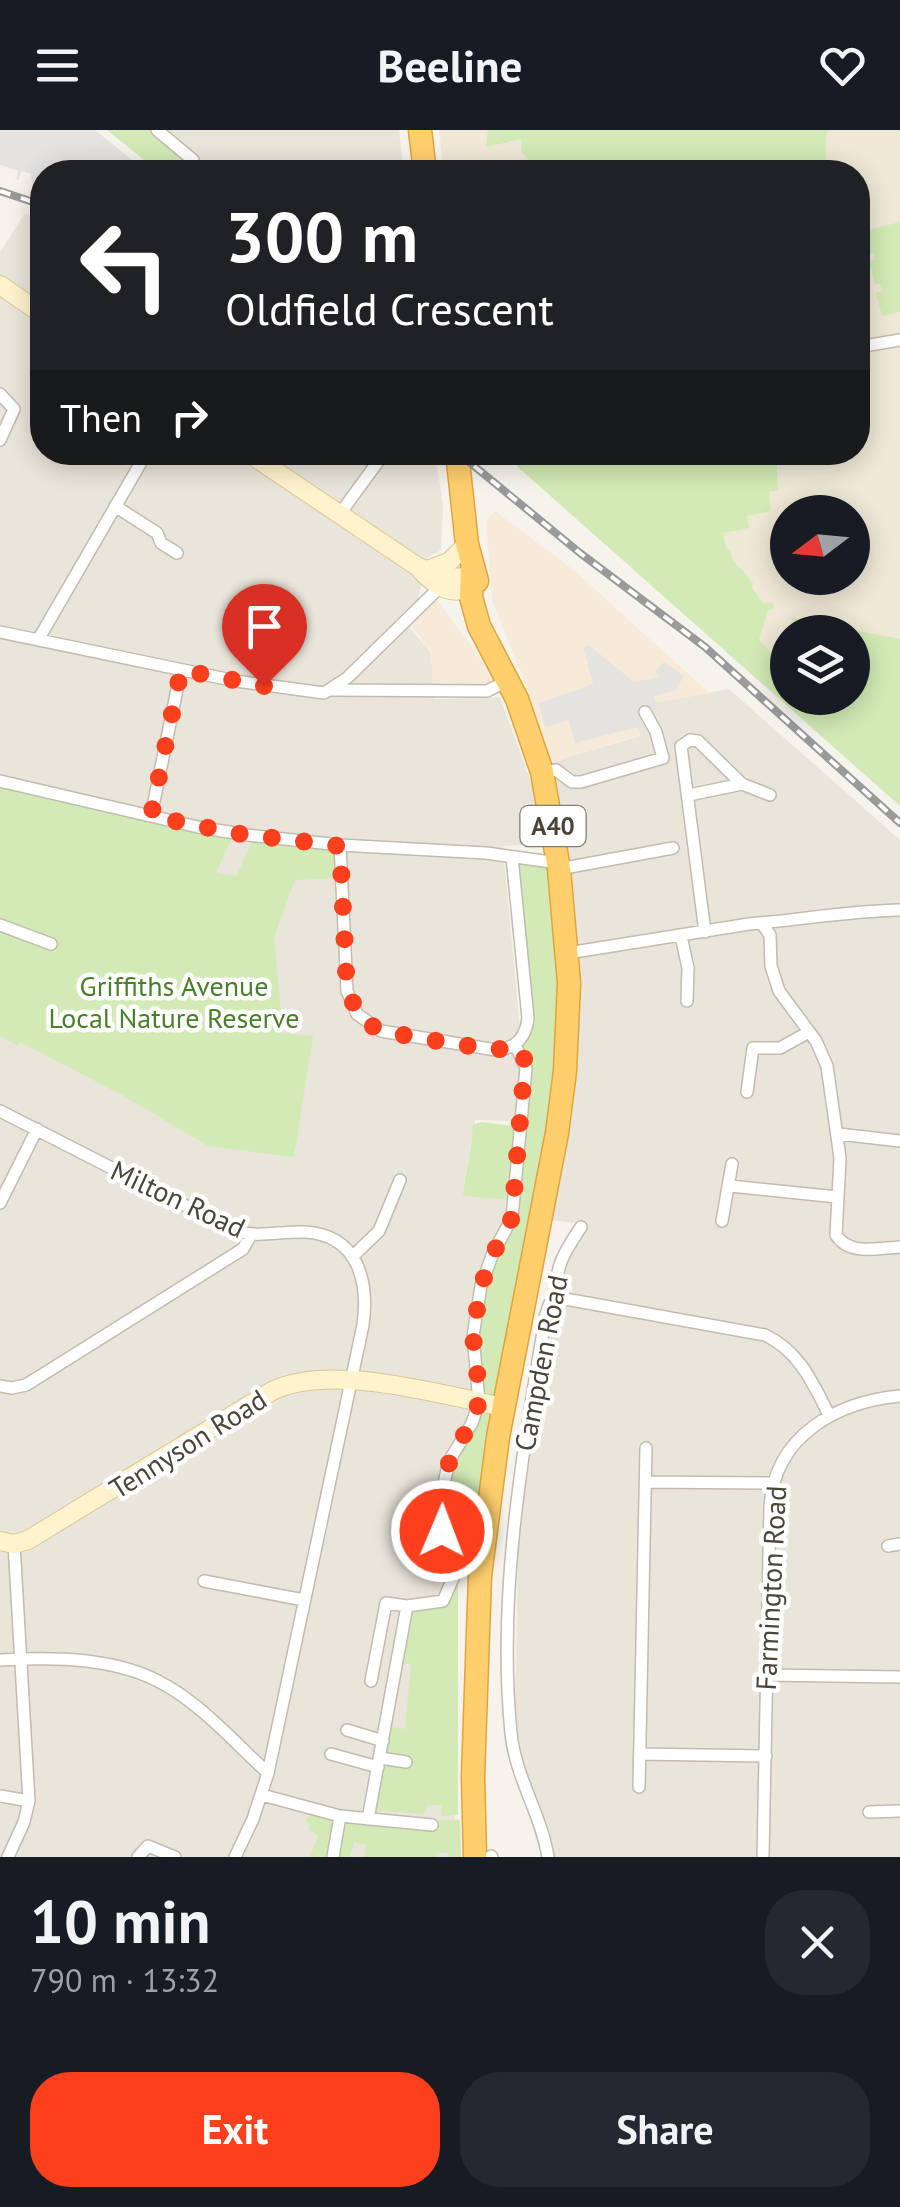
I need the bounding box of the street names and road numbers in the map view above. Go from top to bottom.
road number: A40 [520,806,586,846]
street label: Milton Road [105,1151,251,1246]
street label: Campden Road [505,1272,576,1454]
street label: Tennyson Road [102,1381,273,1507]
street label: Farmington Road [747,1485,794,1691]

